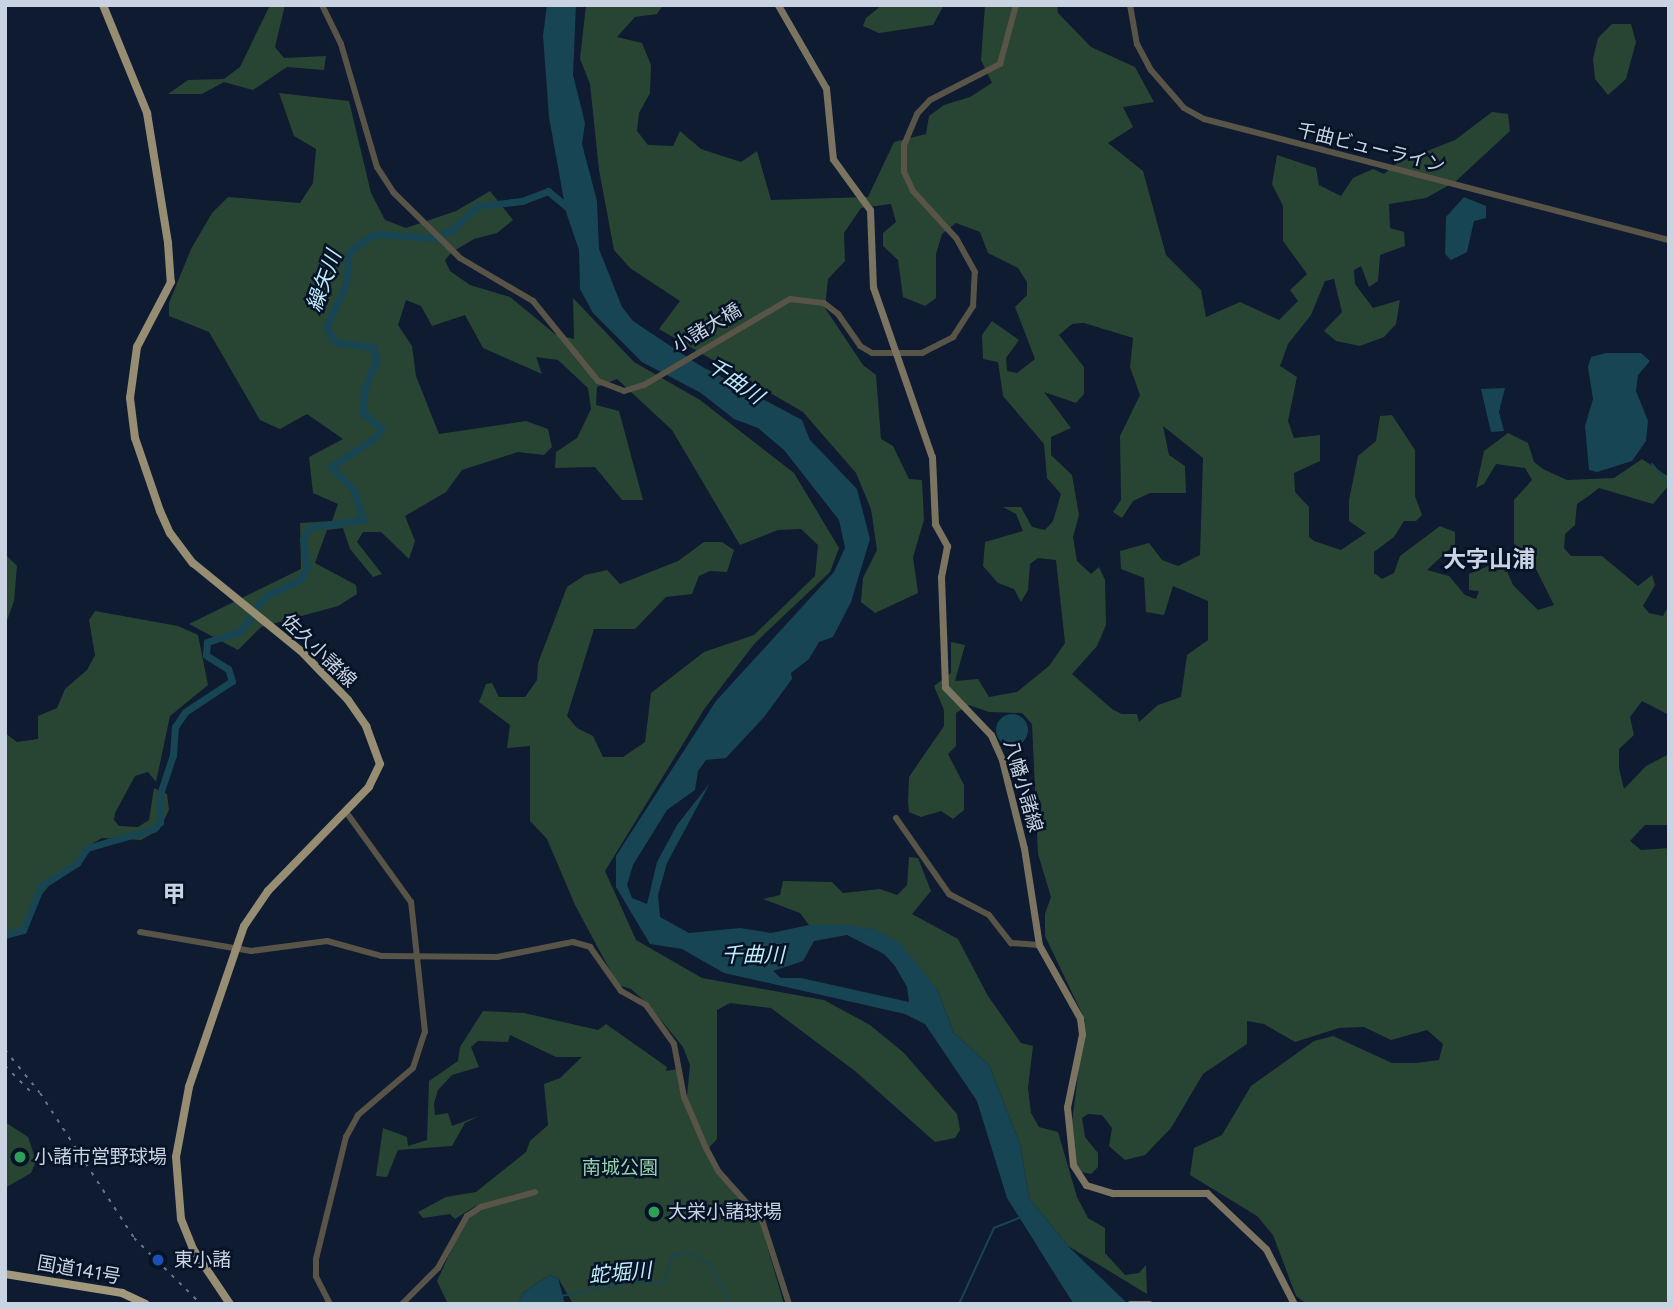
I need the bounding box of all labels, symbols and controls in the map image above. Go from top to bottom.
street label: 千曲ビューライン [1294,119,1448,177]
water label: 繰矢川 [301,247,347,315]
street label: 小諸大橋 [669,299,745,357]
water label: 千曲川 [702,353,768,409]
district label: 大字山浦 [1443,545,1535,573]
street label: 佐久小諸線 [277,610,361,692]
street label: 八幡小諸線 [999,737,1047,835]
district label: 甲 [163,880,185,908]
water label: 千曲川 [722,942,784,968]
place label: 小諸市営野球場 [34,1146,167,1168]
marker: 小諸市営野球場 [12,1149,28,1165]
park label: 南城公園 [582,1157,658,1179]
place label: 大栄小諸球場 [668,1201,782,1223]
marker: 大栄小諸球場 [646,1204,662,1220]
place label: 東小諸 [174,1249,231,1271]
marker: 東小諸 [148,1250,168,1270]
street label: 国道141号 [35,1251,123,1289]
water label: 蛇堀川 [588,1258,652,1288]

